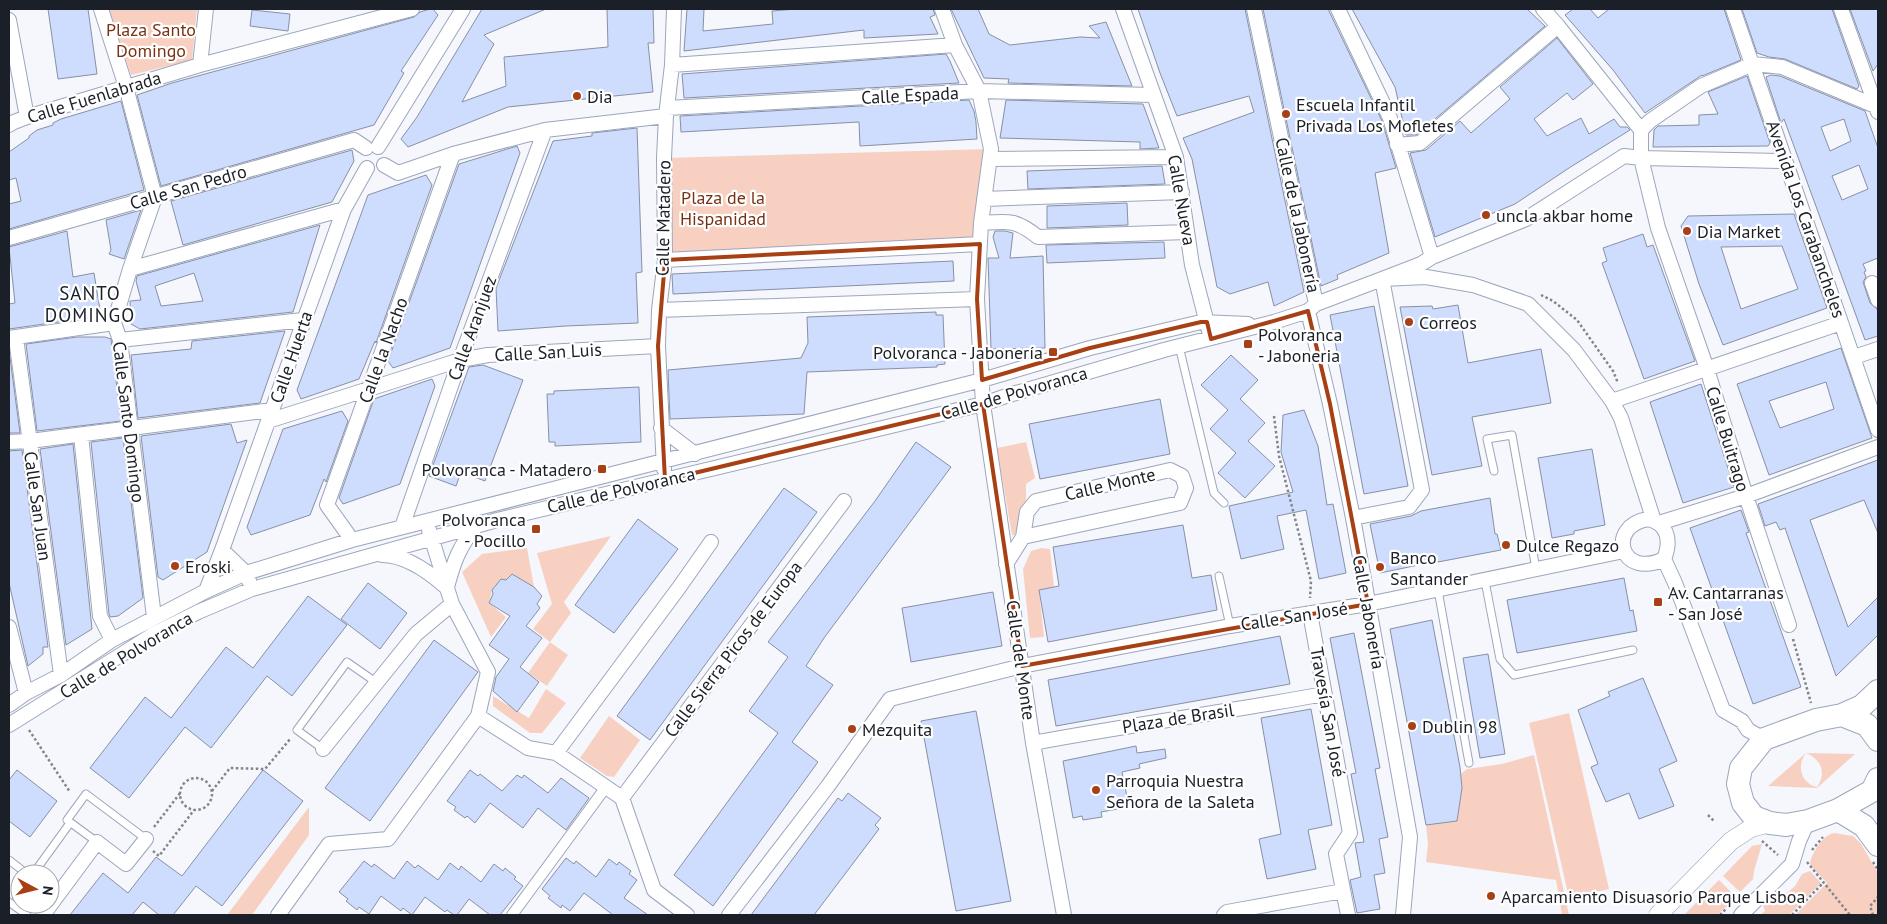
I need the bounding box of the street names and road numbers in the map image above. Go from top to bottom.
street label: Calle Fuenlabrada [24,66,164,128]
street label: Calle Espada [861,81,959,109]
street label: Avenida Los Carabancheles [1761,117,1851,321]
street label: Calle de la Jabonería [1270,135,1326,295]
street label: Calle Nueva [1163,153,1201,247]
street label: Calle San Pedro [127,159,249,215]
street label: Calle Matadero [650,160,676,276]
street label: Calle Aranjuez [442,273,502,383]
street label: Calle la Nacho [353,294,413,406]
street label: Calle Huerta [264,308,318,406]
street label: Calle San Luis [494,338,602,366]
street label: Calle Santo Domingo [108,340,150,504]
street label: Calle de Polvoranca [938,361,1090,425]
street label: Calle Buitrago [1701,384,1755,494]
street label: Calle San Juan [19,450,57,562]
street label: Calle de Polvoranca [545,462,697,518]
street label: Calle Monte [1063,462,1157,506]
street label: Calle Jabonería [1348,553,1390,671]
street label: Calle Sierra Picos de Europa [659,556,807,742]
street label: Calle San José [1239,596,1349,636]
street label: Calle del Monte [1001,598,1041,722]
street label: Calle de Polvoranca [55,606,197,704]
street label: Travesía San José [1305,645,1351,779]
street label: Plaza de Brasil [1120,698,1236,738]

